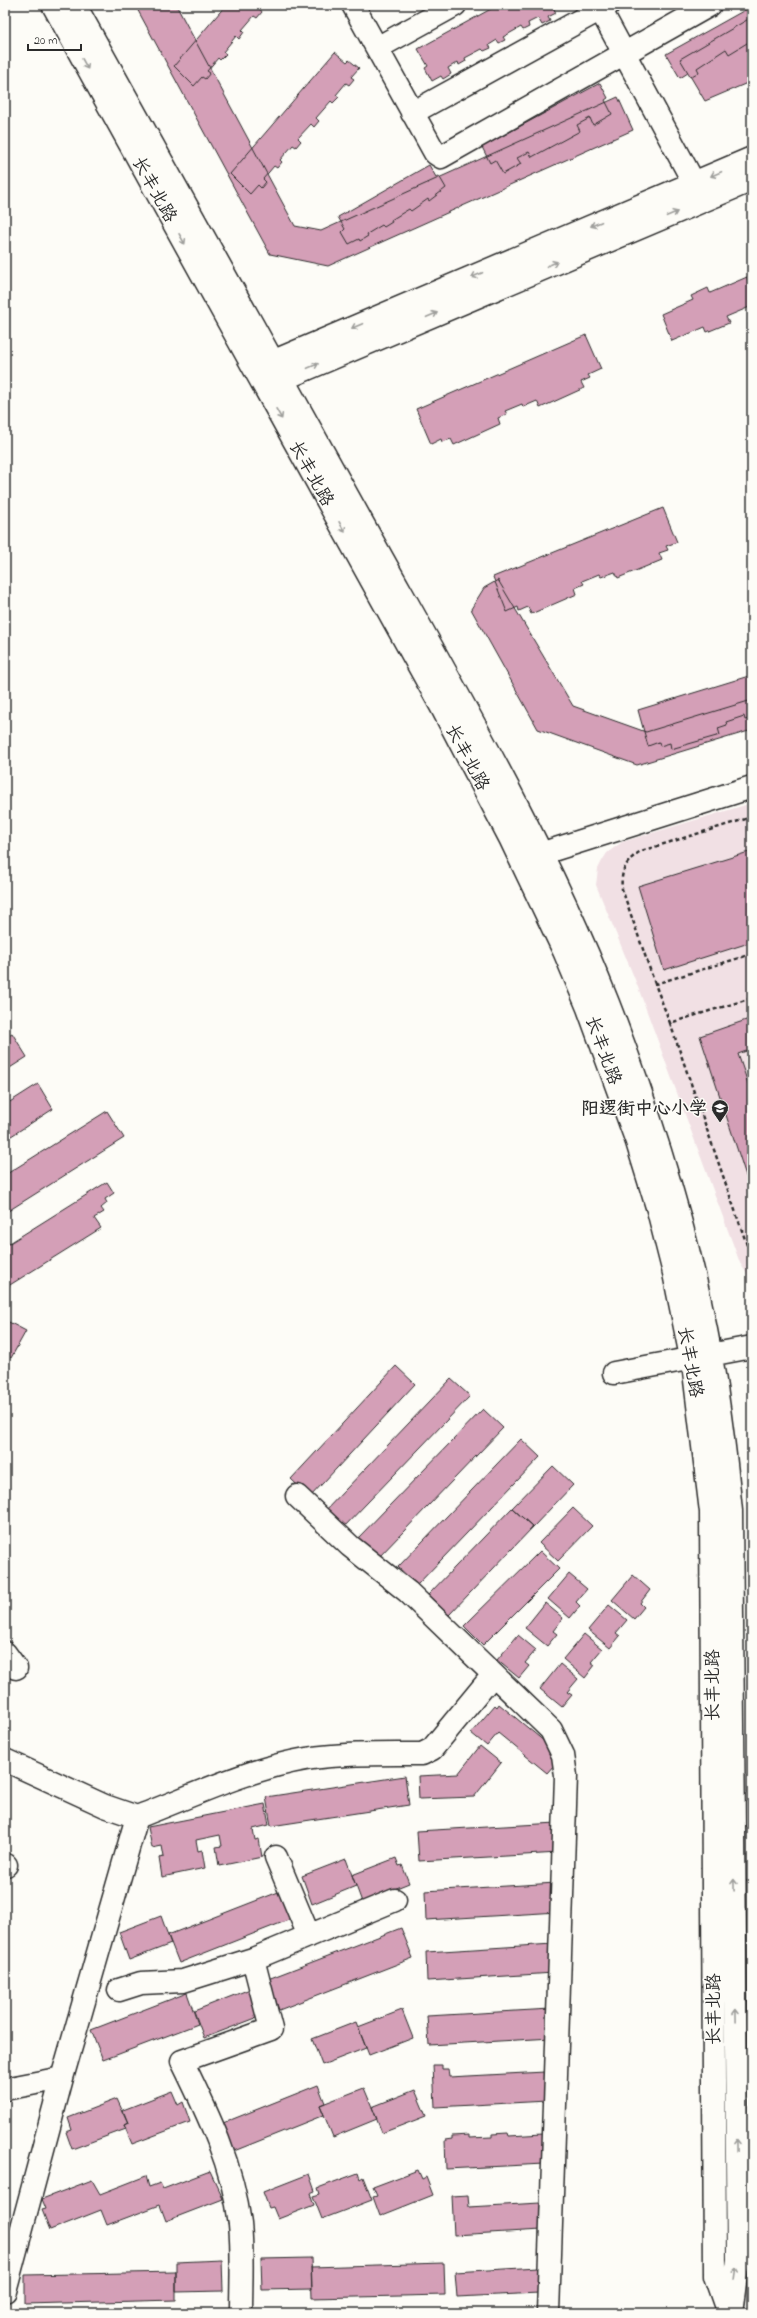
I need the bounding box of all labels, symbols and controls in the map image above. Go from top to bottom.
scale bar [28,26,81,52]
text: 20 m [34,32,57,50]
one-way arrow [82,57,89,69]
street label: 长丰北路 [124,152,182,228]
one-way arrow [711,170,723,178]
one-way arrow [665,209,677,217]
one-way arrow [591,221,603,229]
one-way arrow [179,232,186,244]
one-way arrow [546,260,558,268]
one-way arrow [471,272,483,279]
one-way arrow [426,311,438,319]
one-way arrow [352,323,364,330]
one-way arrow [306,362,318,369]
one-way arrow [275,407,283,419]
street label: 长丰北路 [281,436,339,512]
one-way arrow [338,521,346,533]
street label: 长丰北路 [438,720,495,796]
street label: 长丰北路 [578,1012,627,1089]
place label: 阳逻街中心小学 [581,1097,707,1123]
school or university icon: 阳逻街中心小学 [710,1098,730,1123]
street label: 长丰北路 [670,1325,708,1400]
street label: 长丰北路 [701,1649,727,1721]
one-way arrow [730,1879,738,1892]
street label: 长丰北路 [702,1973,728,2045]
one-way arrow [732,2009,740,2022]
one-way arrow [733,2139,741,2152]
one-way arrow [732,2268,740,2281]

